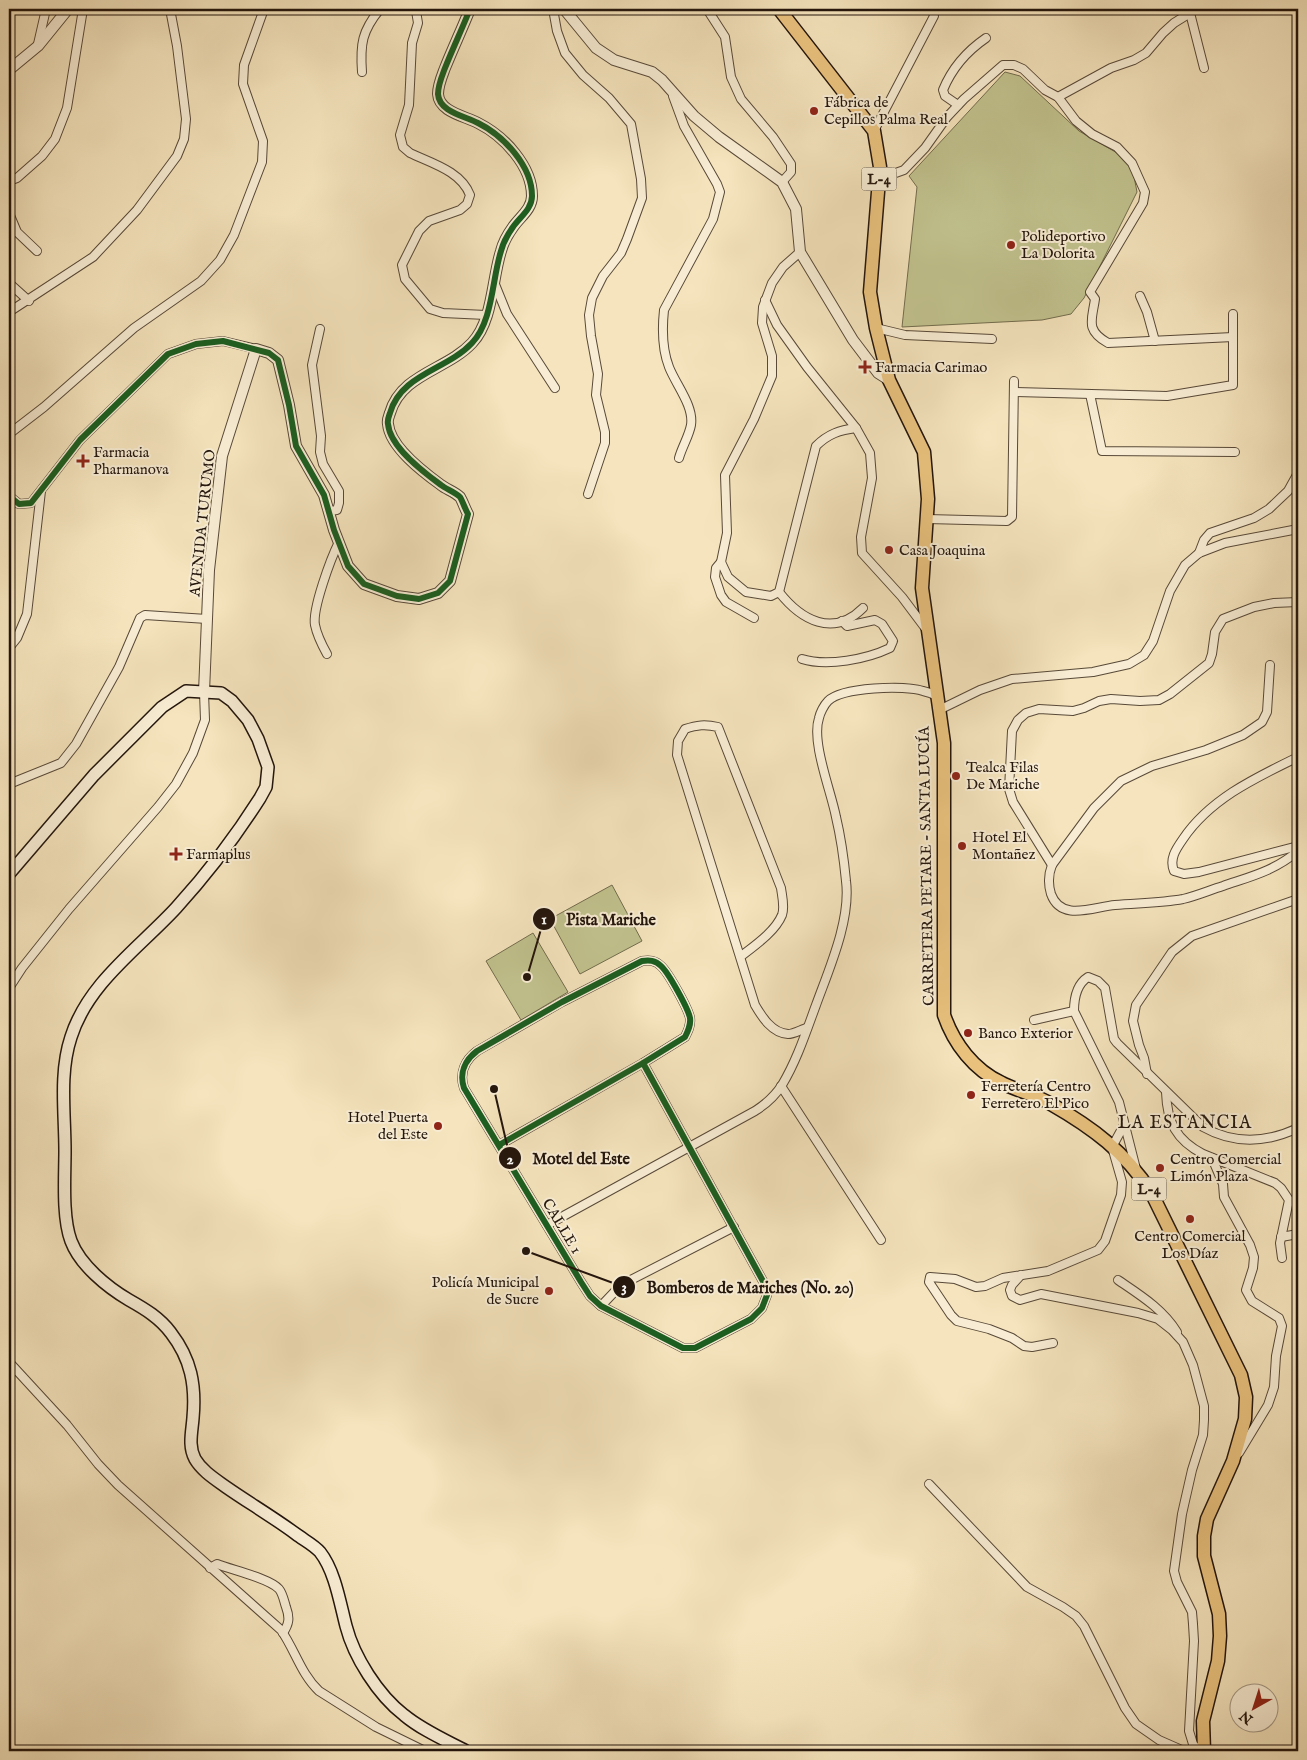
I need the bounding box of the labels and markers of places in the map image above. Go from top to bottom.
place label: Fábrica de Cepillos Palma Real [824,93,949,129]
marker: Fábrica de Cepillos Palma Real [808,105,820,117]
place label: Polideportivo La Dolorita [1021,227,1106,263]
marker: Polideportivo La Dolorita [1005,239,1017,251]
place label: Farmacia Carimao [875,358,987,377]
marker: Farmacia Carimao [859,361,871,373]
place label: Farmacia Pharmanova [93,443,169,479]
marker: Farmacia Pharmanova [77,455,89,467]
place label: Casa Joaquina [899,541,986,560]
marker: Casa Joaquina [883,544,895,556]
place label: Tealca Filas De Mariche [966,758,1040,794]
marker: Tealca Filas De Mariche [950,770,962,782]
place label: Hotel El Montañez [972,828,1035,864]
marker: Hotel El Montañez [956,840,968,852]
place label: Farmaplus [186,845,251,864]
marker: Farmaplus [170,848,182,860]
callout: Pista Mariche [531,904,666,935]
place label: Banco Exterior [978,1024,1073,1043]
marker: Banco Exterior [962,1027,974,1039]
place label: Ferretería Centro Ferretero El Pico [981,1077,1091,1113]
marker: Ferretería Centro Ferretero El Pico [965,1089,977,1101]
place label: Hotel Puerta del Este [347,1108,429,1144]
marker: Hotel Puerta del Este [432,1120,444,1132]
callout: Motel del Este [497,1143,640,1174]
place label: Centro Comercial Limón Plaza [1170,1150,1282,1186]
marker: Centro Comercial Limón Plaza [1154,1162,1166,1174]
marker: Centro Comercial Los Díaz [1184,1213,1196,1225]
place label: Centro Comercial Los Díaz [1134,1227,1247,1263]
callout: Bomberos de Mariches (No. 20) [611,1272,864,1303]
place label: Policía Municipal de Sucre [432,1273,540,1309]
marker: Policía Municipal de Sucre [543,1285,555,1297]

